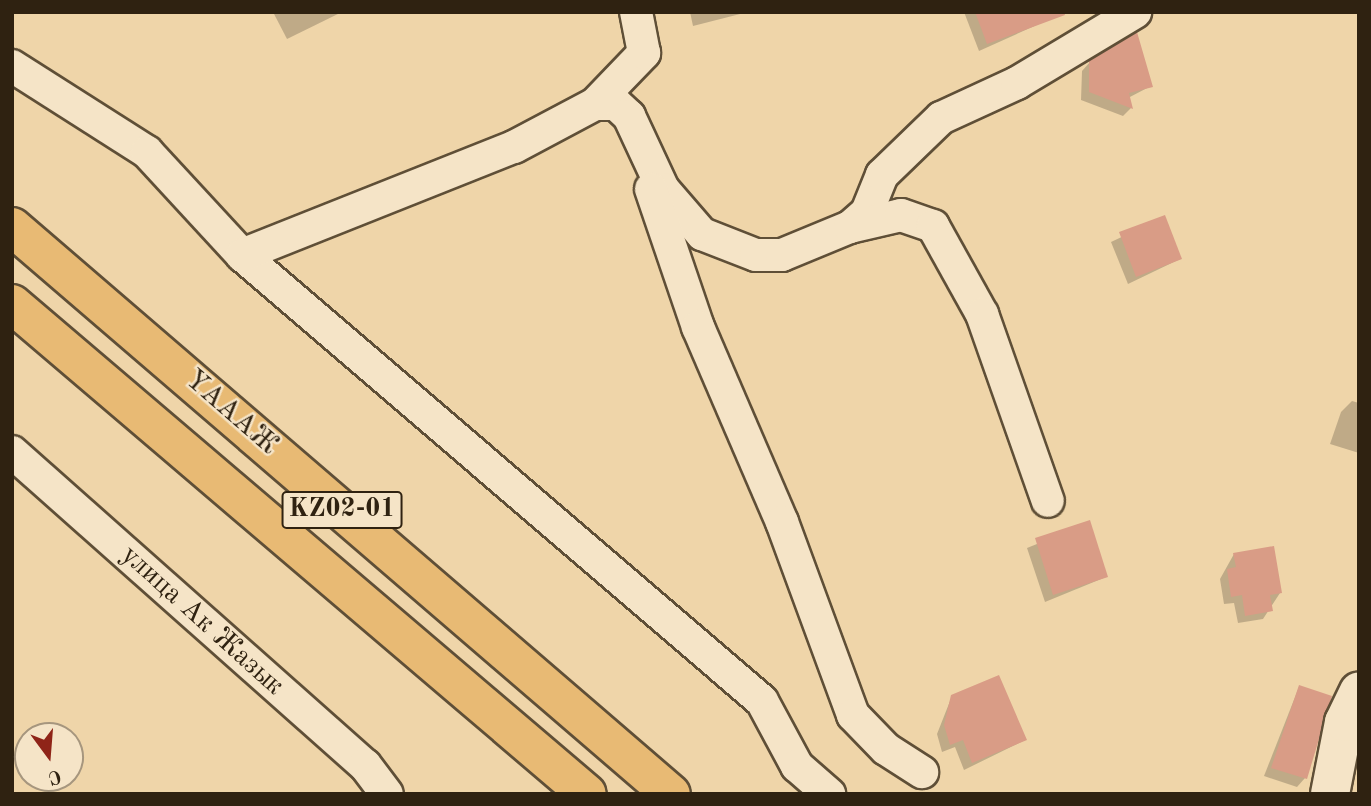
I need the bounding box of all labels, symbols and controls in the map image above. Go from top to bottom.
street label: ҮАААЖ [177,363,285,463]
road number: KZ02-01 [281,488,403,532]
street label: улица Ак Жазык [113,539,291,703]
north arrow [14,722,84,792]
text: С [46,765,63,787]

